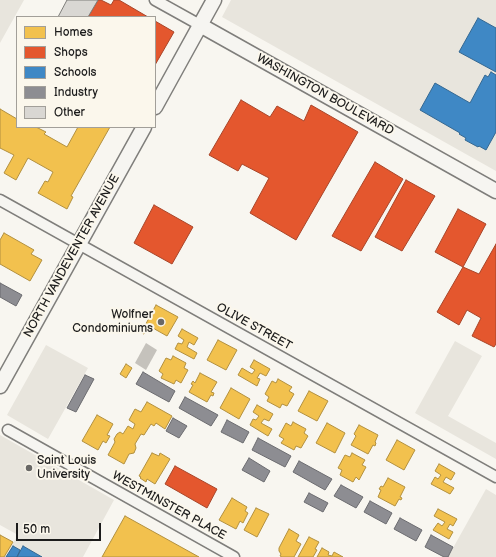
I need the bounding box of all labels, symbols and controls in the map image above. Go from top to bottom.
legend [16,16,156,128]
text: Homes [54,25,93,40]
text: Shops [54,45,88,60]
street label: WASHINGTON BOULEVARD [254,51,396,139]
text: Schools [54,65,97,80]
text: Industry [54,85,98,100]
text: Other [54,105,85,120]
street label: NORTH VANDEVENTER AVENUE [21,172,123,340]
street label: OLIVE STREET [214,300,294,354]
place label: Wolfner Condominiums [72,308,153,336]
marker: Wolfner Condominiums [156,317,166,327]
place label: Saint Louis University [37,454,96,482]
marker: Saint Louis University [24,463,34,473]
street label: WESTMINSTER PLACE [110,469,228,543]
scale bar [18,515,103,541]
text: 50 m [23,522,50,537]

